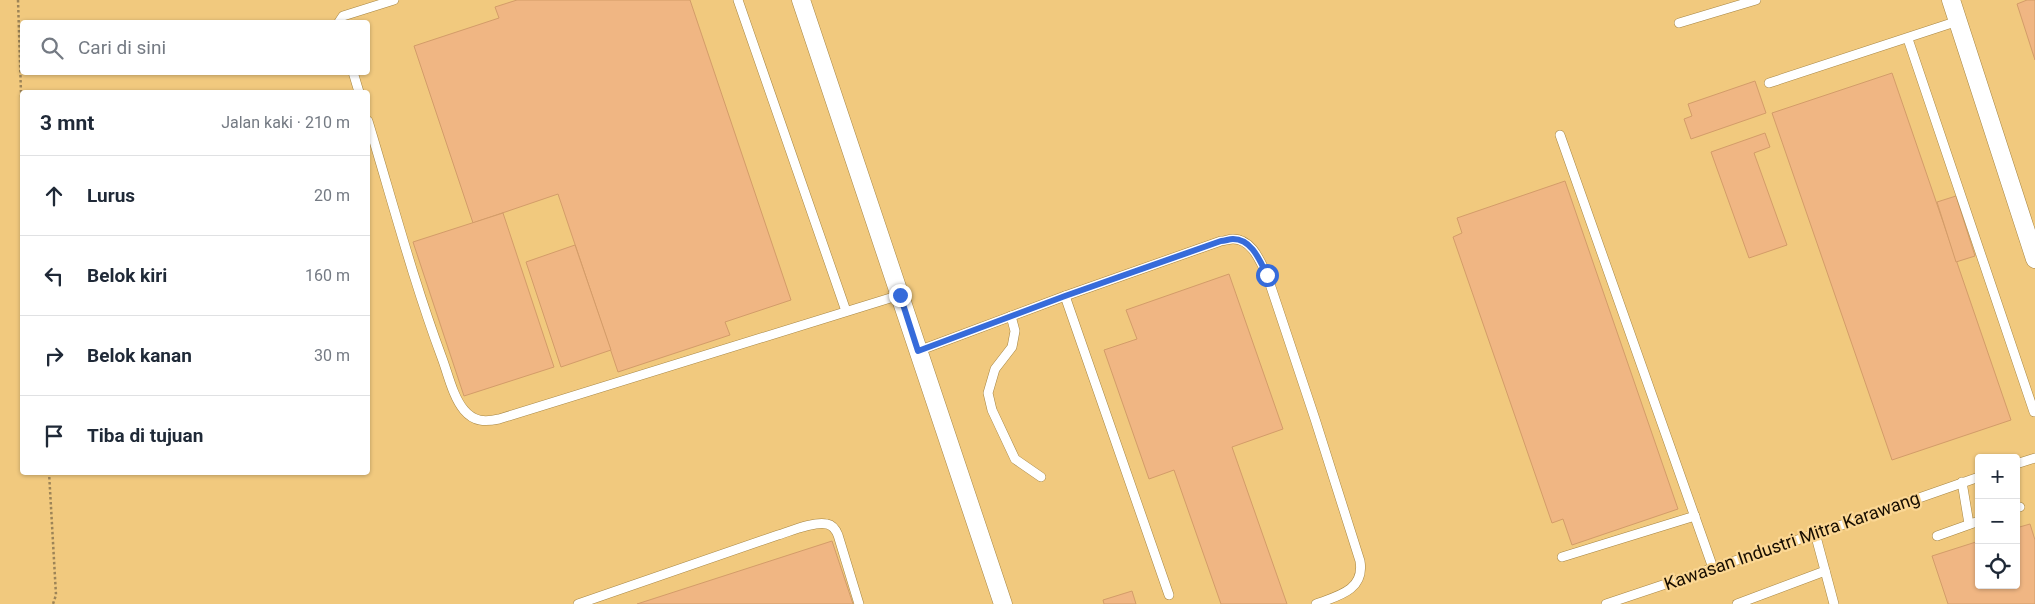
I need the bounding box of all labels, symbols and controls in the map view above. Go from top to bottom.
search box [20,20,370,75]
icon: search [38,34,66,62]
text: Cari di sini [78,36,166,59]
text: 3 mnt [40,111,94,135]
text: Jalan kaki · 210 m [221,113,350,132]
icon: ahead [40,182,68,210]
text: Lurus [87,184,135,207]
text: 20 m [314,186,350,205]
icon: left [40,262,68,290]
text: Belok kiri [87,264,167,287]
route start [1256,264,1279,287]
text: 160 m [305,266,350,285]
route end [889,284,912,307]
icon: right [40,342,68,370]
text: Belok kanan [87,344,192,367]
text: 30 m [314,346,350,365]
icon: arrive [40,422,68,450]
text: Tiba di tujuan [87,424,203,447]
map controls [1975,454,2020,589]
button: + [1975,454,2020,499]
street label: Kawasan Industri Mitra Karawang [1661,487,1922,594]
button: − [1975,499,2020,544]
button: locate [1975,544,2020,589]

